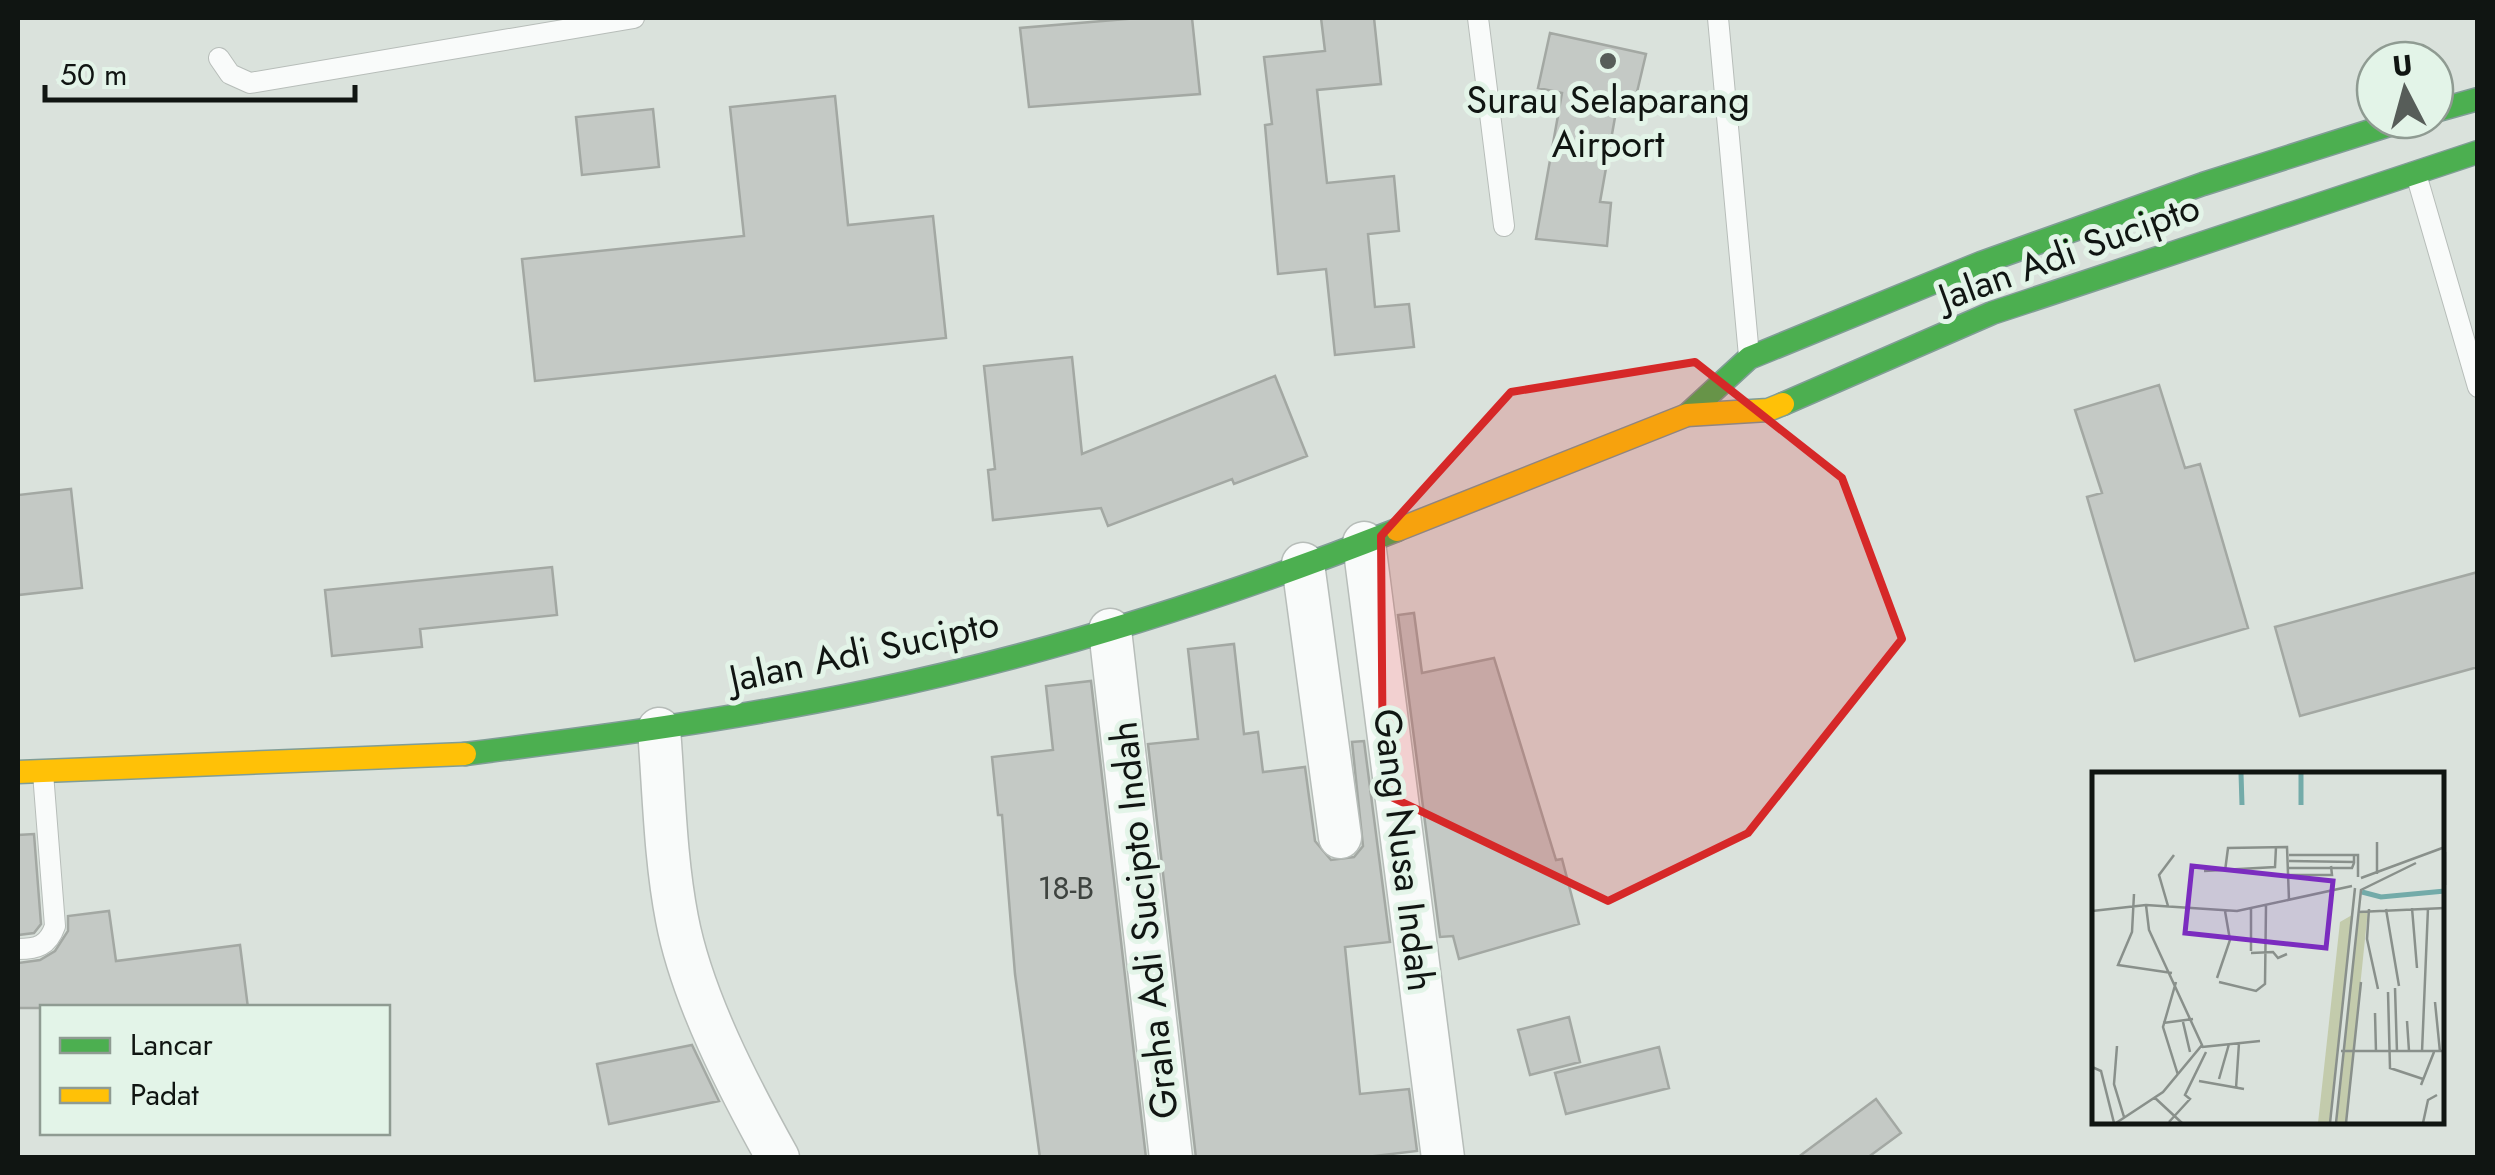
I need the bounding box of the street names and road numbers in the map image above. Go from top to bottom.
street label: Jalan Adi Sucipto [1926,179,2207,326]
street label: Jalan Adi Sucipto [719,595,1004,707]
street label: Gang Nusa Indah [1360,706,1449,994]
street label: Graha Adi Sucipto Indah [1095,719,1192,1121]

